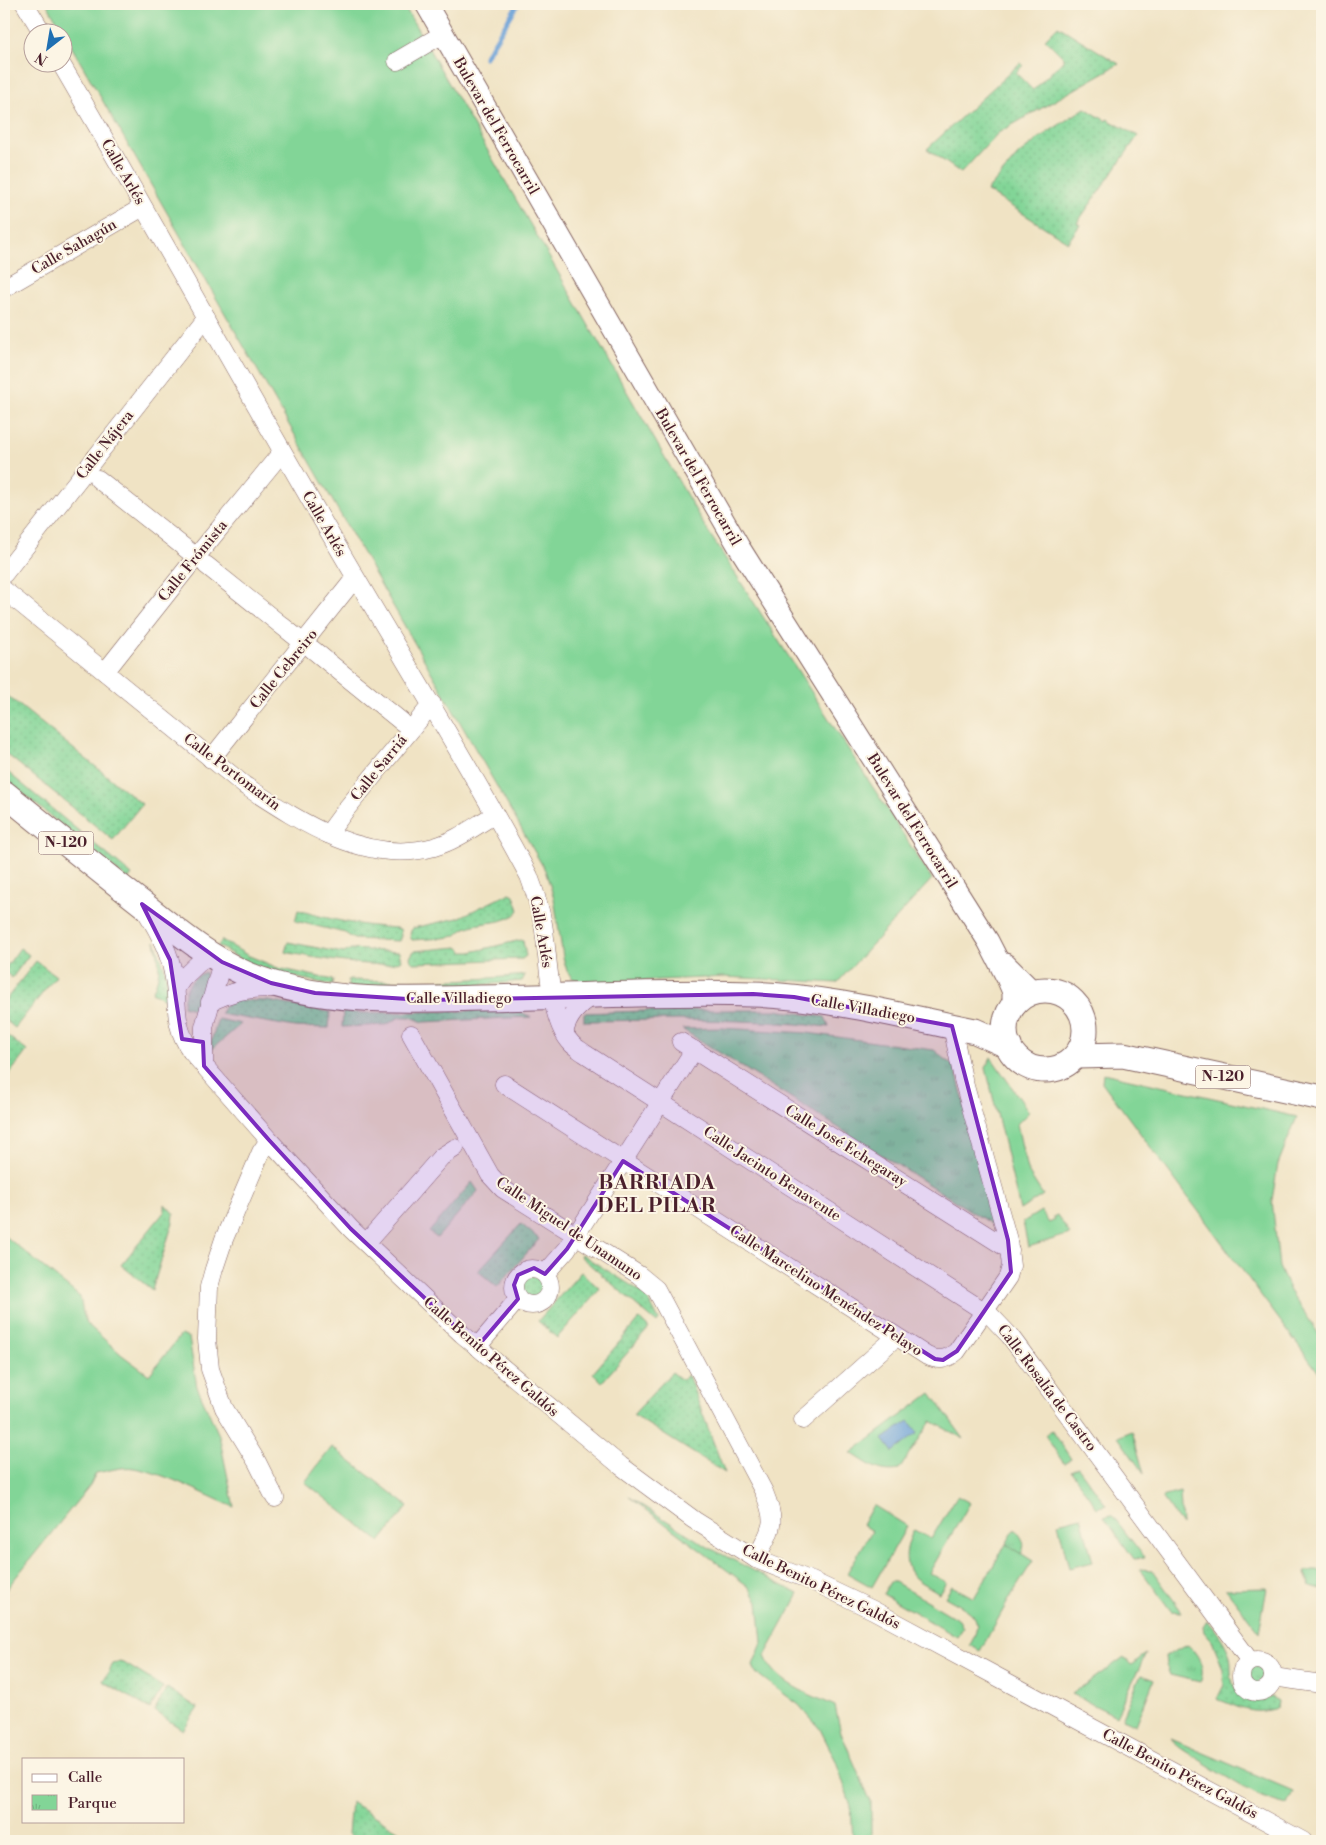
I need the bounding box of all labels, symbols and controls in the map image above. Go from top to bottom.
north arrow [22,22,72,72]
text: N [32,48,51,69]
street label: Bulevar del Ferrocarril [448,53,543,198]
street label: Calle Arlés [97,136,149,208]
street label: Calle Sahagún [28,215,120,279]
street label: Bulevar del Ferrocarril [650,404,745,549]
street label: Calle Nájera [72,406,138,483]
street label: Calle Arlés [298,488,350,560]
street label: Calle Frómista [154,516,232,606]
street label: Calle Cebreiro [246,625,322,713]
street label: Calle Portomarín [180,729,284,815]
street label: Calle Sarriá [347,731,412,805]
street label: Bulevar del Ferrocarril [862,749,962,892]
road number: N-120 [38,831,94,854]
street label: Calle Arlés [525,895,557,969]
street label: Calle Villadiego [406,989,512,1008]
street label: Calle Villadiego [809,990,917,1028]
road number: N-120 [1196,1066,1250,1088]
street label: Calle José Echegaray [781,1101,911,1192]
street label: Calle Jacinto Benavente [700,1122,844,1226]
district label: BARRIADA DEL PILAR [597,1171,717,1219]
street label: Calle Miguel de Unamuno [492,1173,646,1285]
street label: Calle Marcelino Menéndez Pelayo [726,1221,926,1361]
street label: Calle Benito Pérez Galdós [419,1293,563,1421]
street label: Calle Rosalía de Castro [993,1321,1101,1455]
street label: Calle Benito Pérez Galdós [739,1540,903,1634]
street label: Calle Benito Pérez Galdós [1099,1725,1261,1823]
legend [22,1758,185,1822]
text: Calle [68,1768,102,1787]
text: Parque [68,1794,117,1813]

